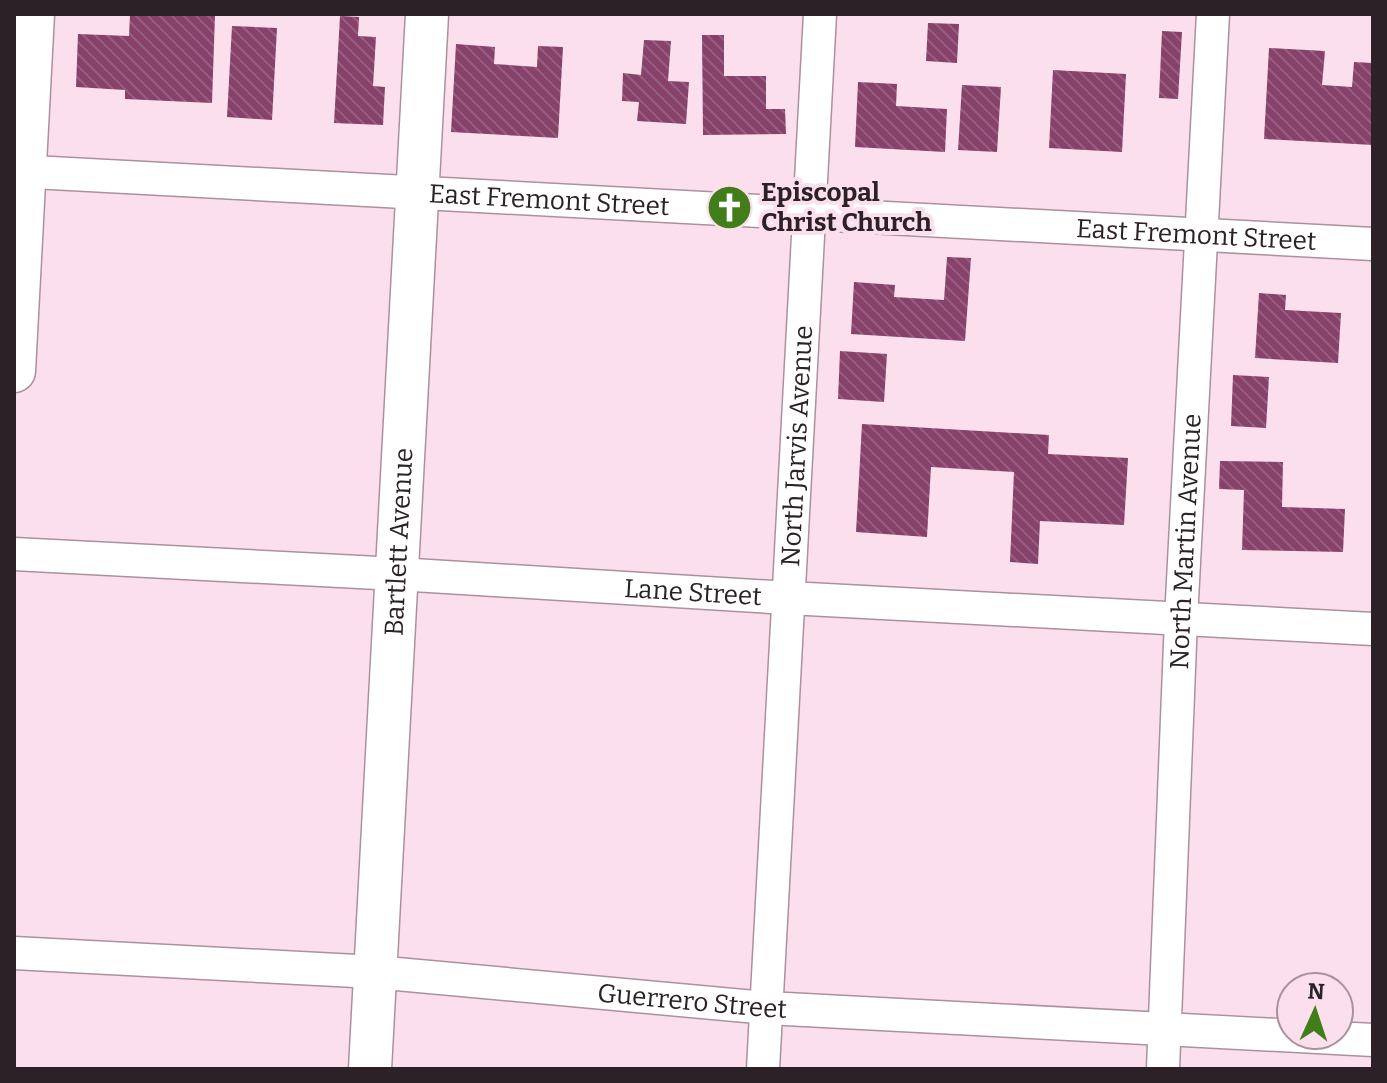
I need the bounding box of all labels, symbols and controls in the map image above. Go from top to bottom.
place label: Episcopal Christ Church [761,177,932,238]
street label: East Fremont Street [428,178,671,222]
church icon: Episcopal Christ Church [706,183,754,231]
street label: East Fremont Street [1075,213,1318,256]
street label: North Jarvis Avenue [775,324,819,567]
street label: North Martin Avenue [1164,413,1207,670]
street label: Bartlett Avenue [378,447,419,637]
street label: Lane Street [623,572,763,612]
north arrow [1275,971,1355,1051]
street label: Guerrero Street [596,977,788,1025]
text: N [1307,978,1325,1005]

